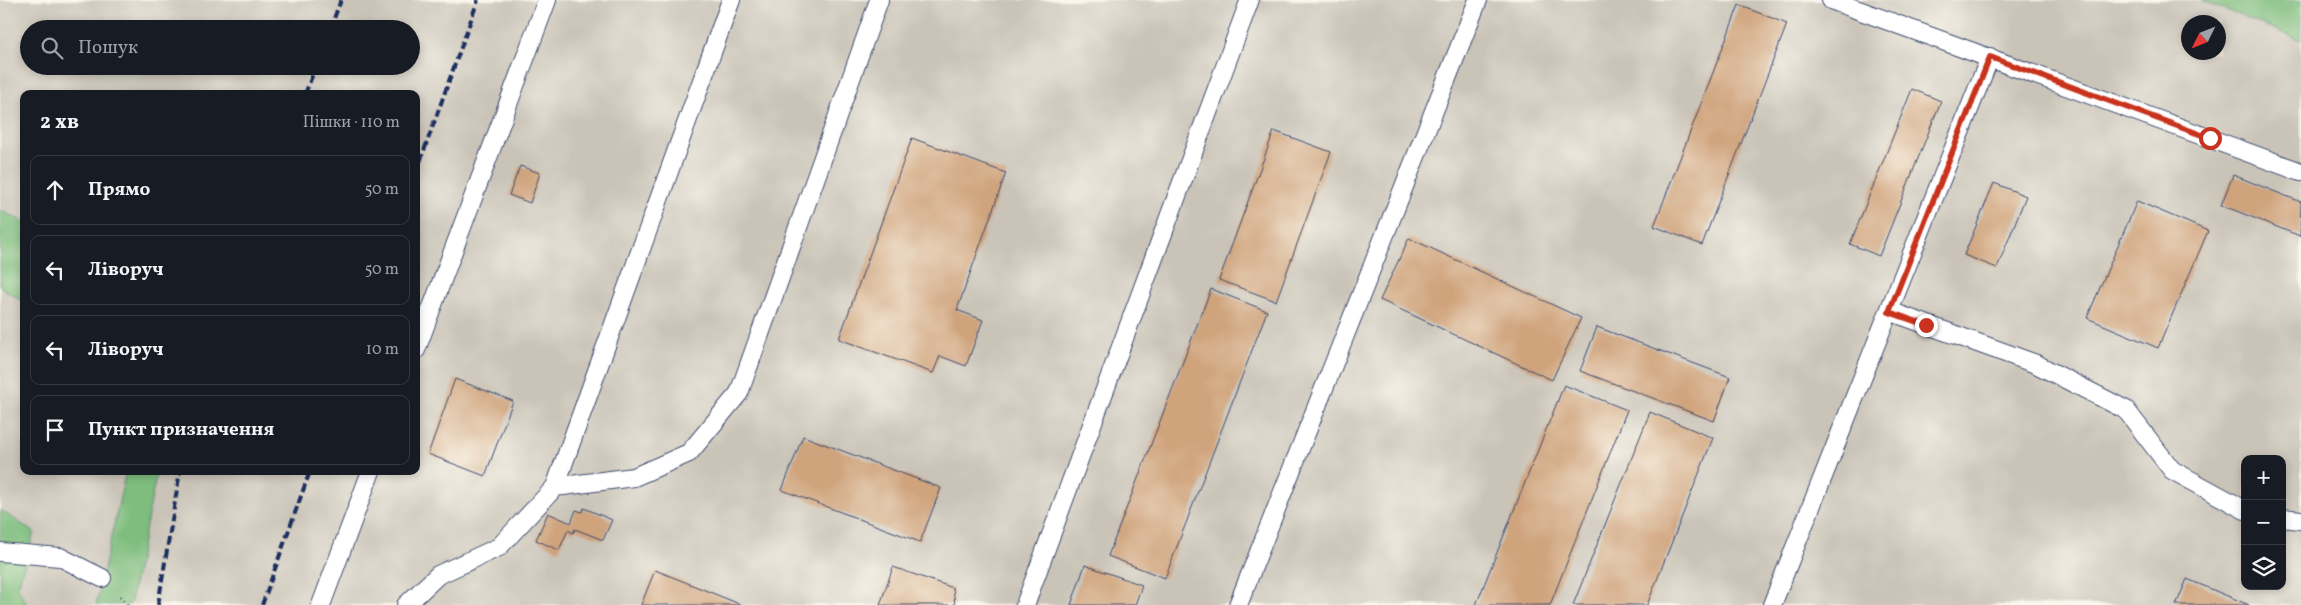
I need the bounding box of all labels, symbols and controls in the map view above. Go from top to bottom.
north arrow [2181,15,2226,60]
search box [20,20,420,75]
icon: search [38,34,66,62]
text: Пошук [78,35,138,61]
text: 2 хв [40,108,79,137]
text: Пішки · 110 m [303,112,400,134]
route start [2199,127,2222,150]
icon: ahead [41,176,69,204]
text: Прямо [88,177,150,203]
text: 50 m [365,179,399,201]
icon: left [41,256,69,284]
text: Ліворуч [88,257,163,283]
text: 50 m [365,259,399,281]
route end [1915,314,1938,337]
icon: left [41,336,69,364]
text: Ліворуч [88,337,163,363]
text: 10 m [366,339,399,361]
icon: arrive [41,416,69,444]
text: Пункт призначення [88,417,274,443]
map controls [2241,455,2286,590]
button: + [2241,455,2286,500]
button: − [2241,500,2286,545]
button: layers [2241,545,2286,590]

